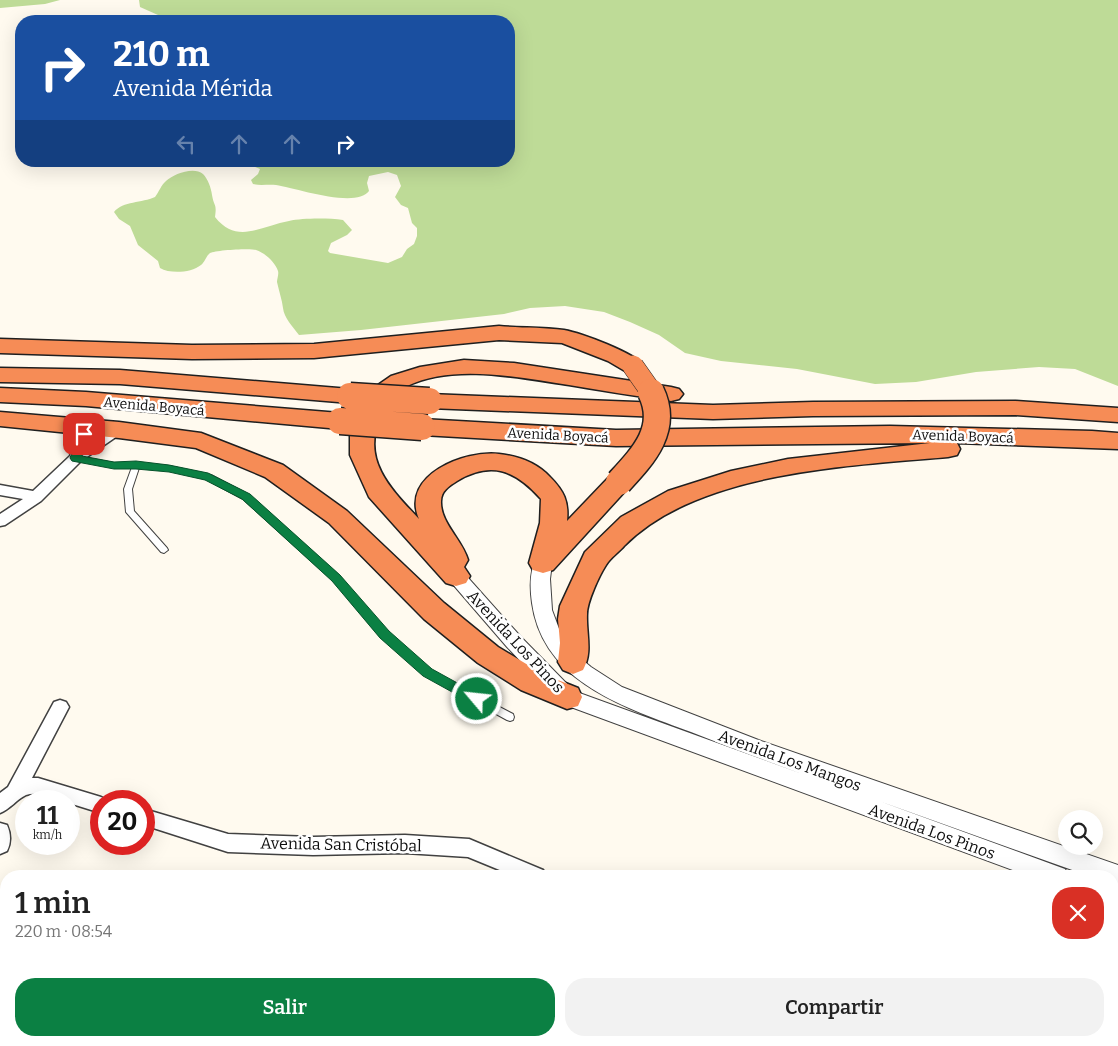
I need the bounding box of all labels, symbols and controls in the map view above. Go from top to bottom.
text: 210 m [113,33,210,75]
icon: right [30,35,95,100]
text: Avenida Mérida [113,75,272,102]
icon: left [172,130,200,158]
icon: ahead [225,130,253,158]
icon: ahead [278,130,306,158]
icon: right [331,130,359,158]
street label: Avenida Boyacá [103,394,206,419]
pin [63,413,105,455]
icon: arrive [70,420,98,448]
street label: Avenida Boyacá [507,424,609,447]
street label: Avenida Boyacá [912,426,1014,447]
street label: Avenida Los Pinos [463,586,568,697]
position arrow [450,672,502,724]
street label: Avenida Los Mangos [716,726,864,795]
speed limit sign: 20 [90,790,155,855]
street label: Avenida Los Pinos [866,800,998,863]
text: 11 [37,801,58,831]
map controls [1058,810,1103,855]
button: search [1058,810,1103,855]
text: km/h [33,828,62,842]
street label: Avenida San Cristóbal [260,834,422,855]
text: 1 min [15,885,90,921]
button: close [1052,887,1104,939]
text: 220 m · 08:54 [15,922,112,941]
button: Salir [15,978,555,1036]
button: Compartir [565,978,1104,1036]

